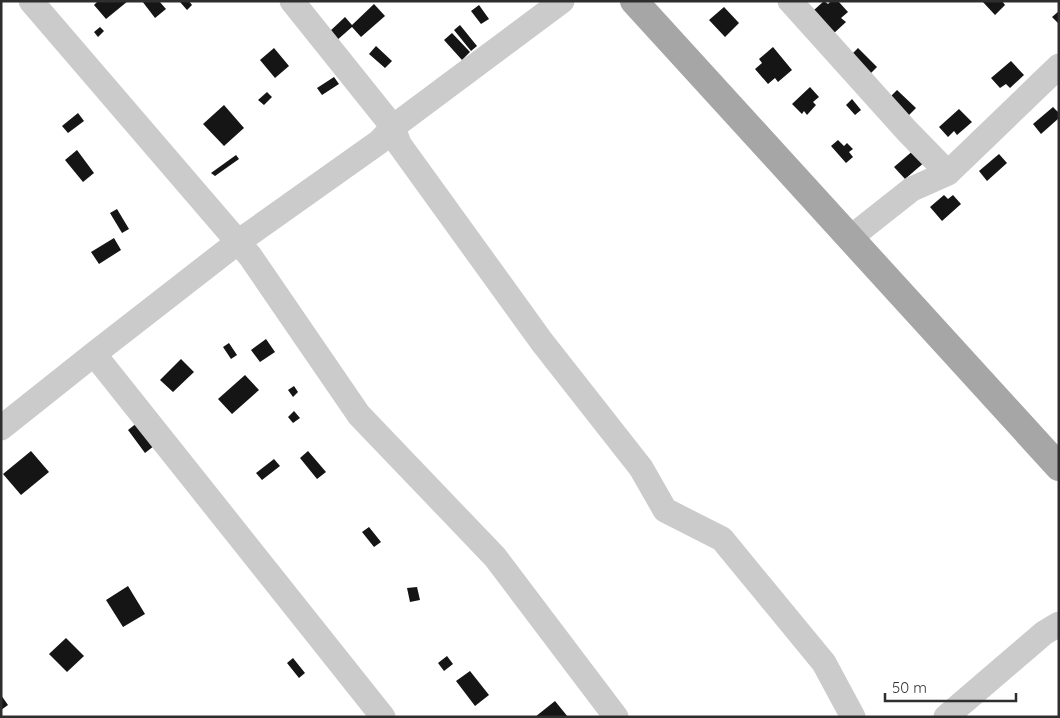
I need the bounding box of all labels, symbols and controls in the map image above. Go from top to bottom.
scale bar [885,670,1016,702]
text: 50 m [892,678,927,697]

